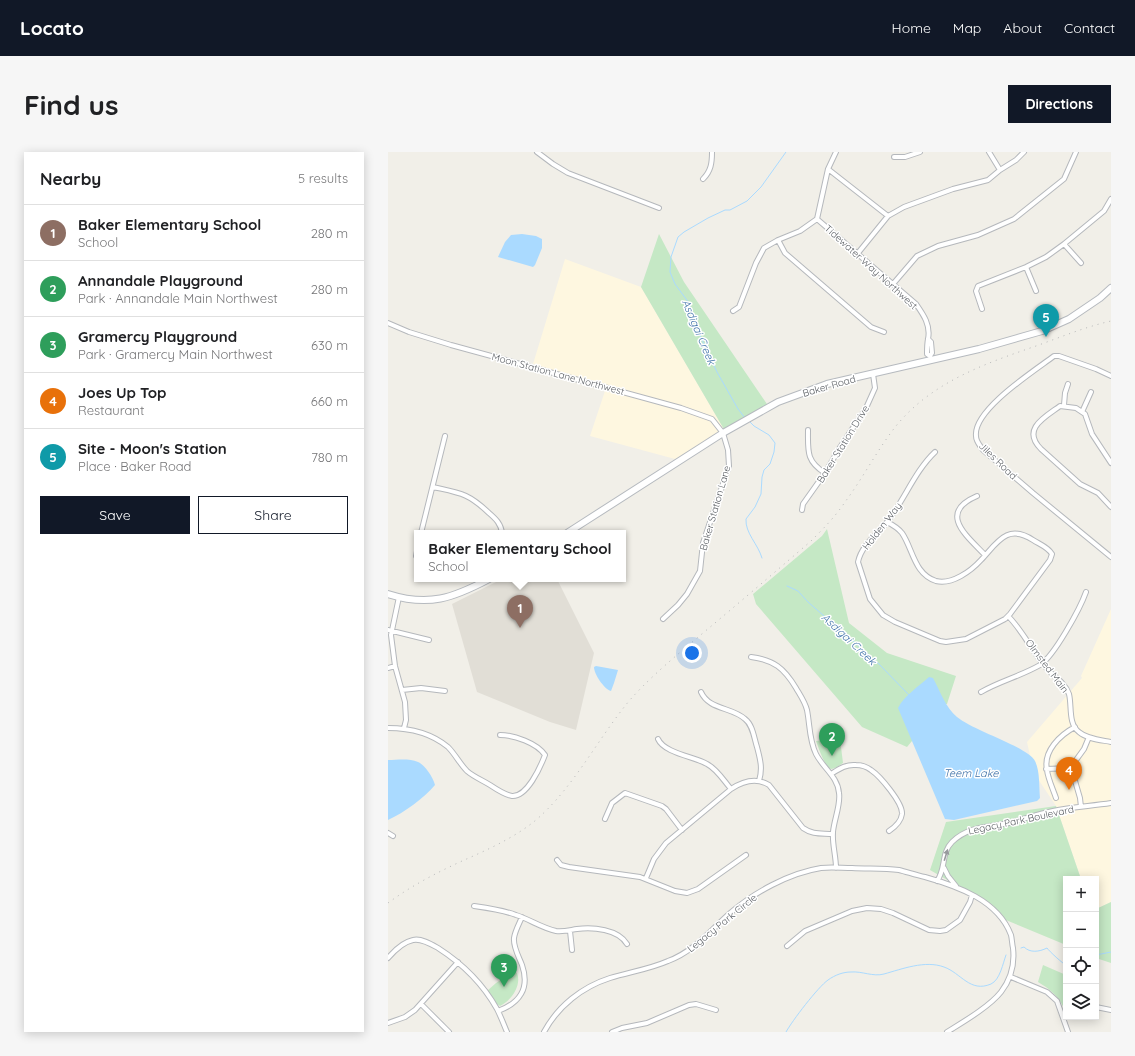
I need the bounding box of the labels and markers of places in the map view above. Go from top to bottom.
pin: 5 [1033,304,1059,337]
pin: 1 [507,595,533,628]
pin: 2 [819,723,845,756]
pin: 4 [1056,757,1082,790]
pin: 3 [491,954,517,987]

